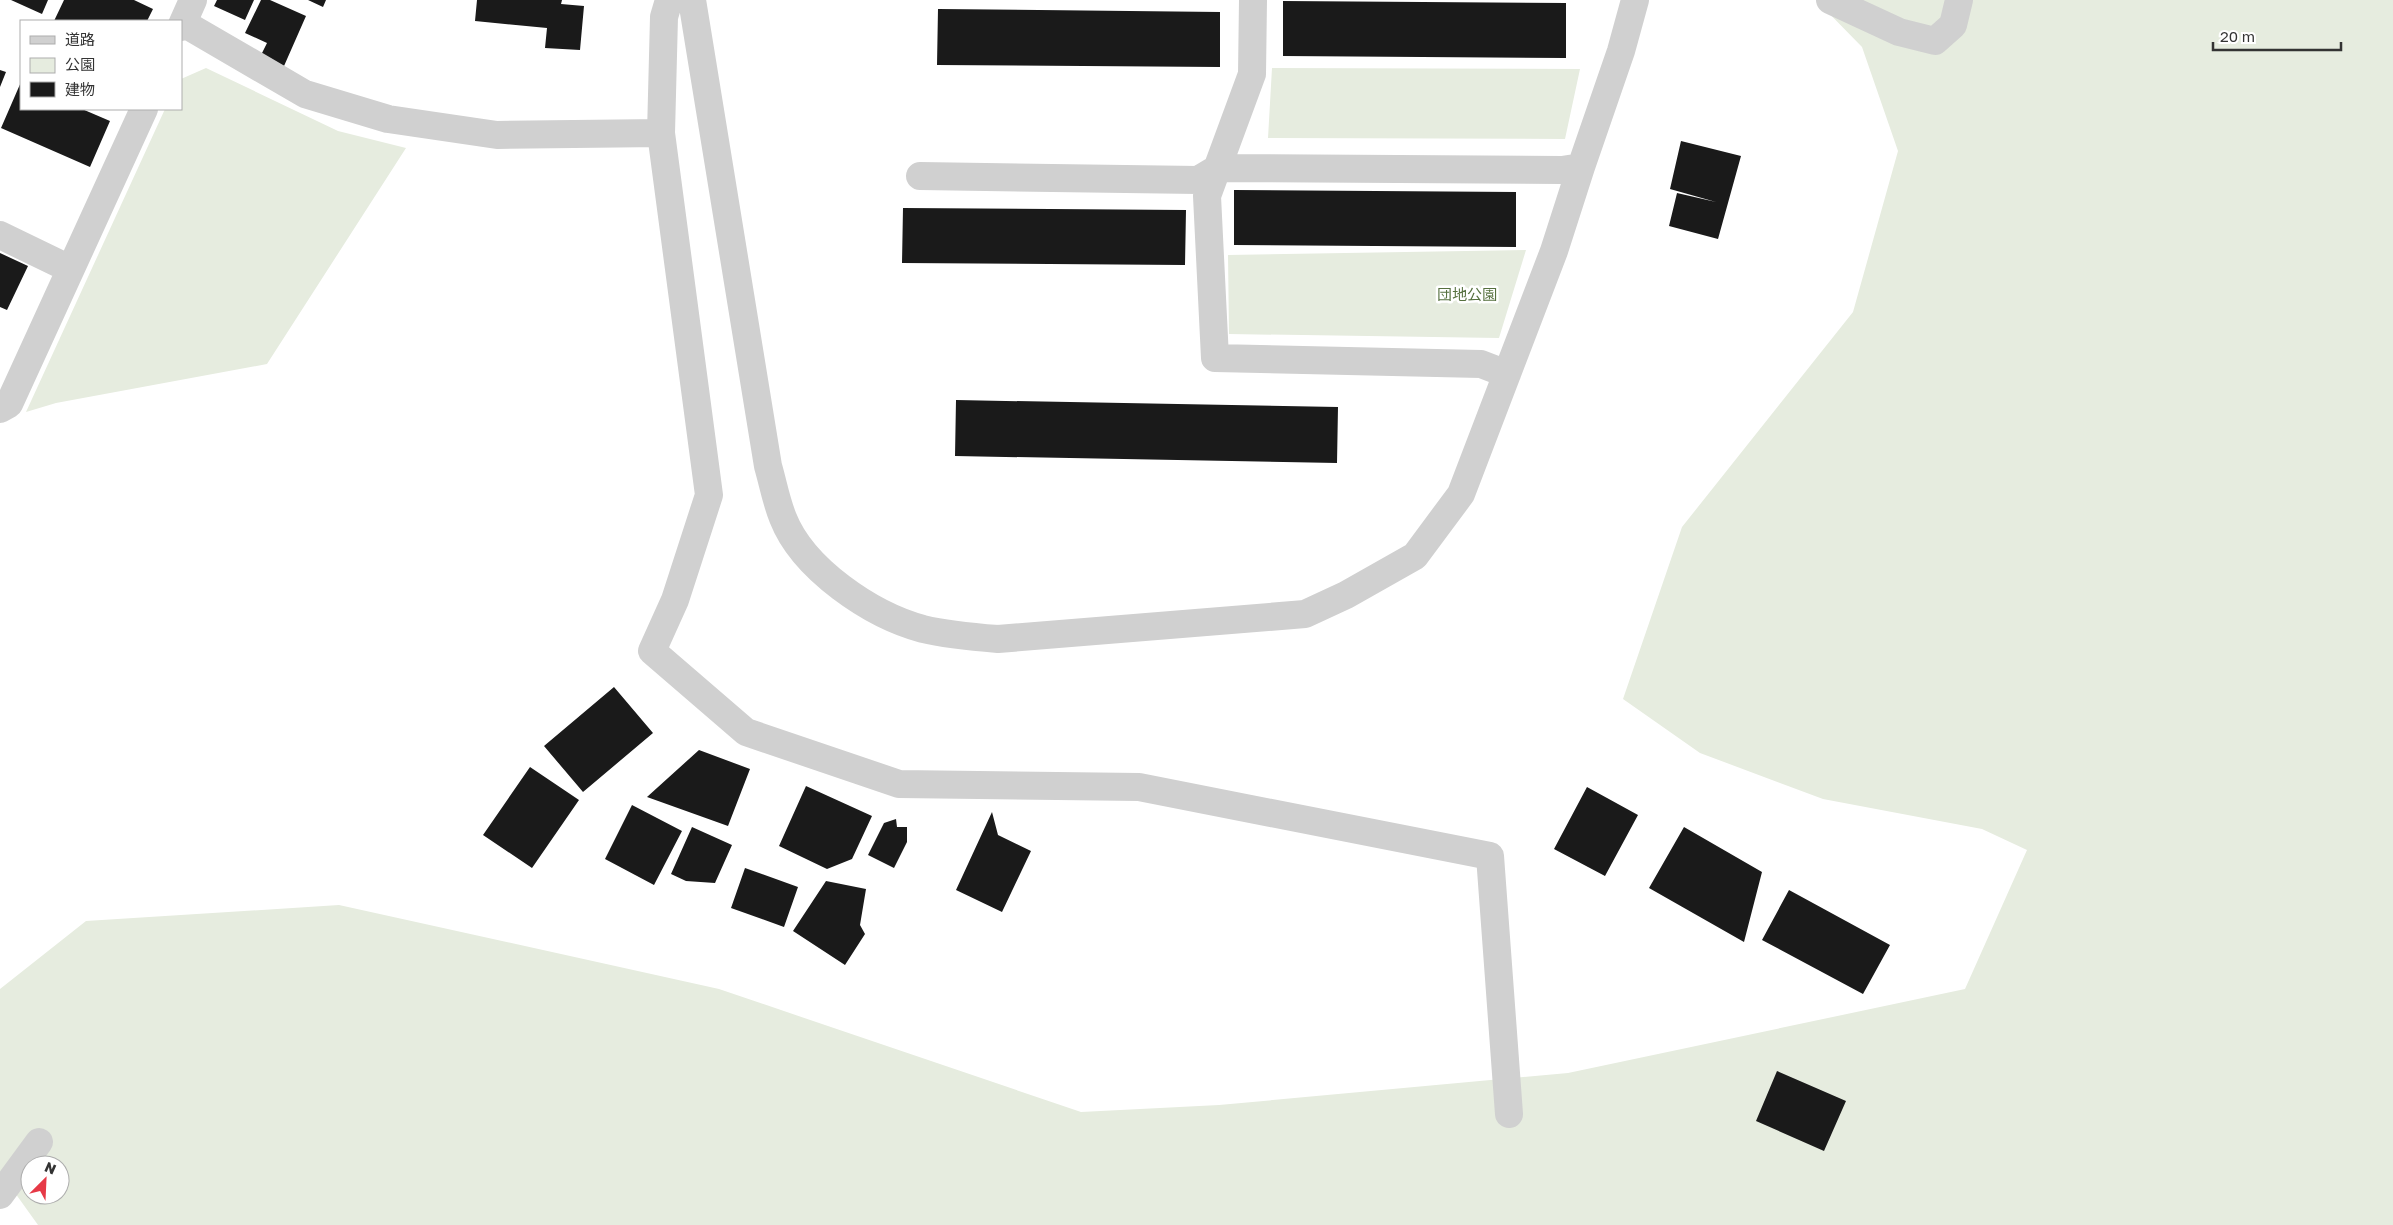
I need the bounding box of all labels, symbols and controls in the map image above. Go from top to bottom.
legend [20,20,182,110]
scale bar [2213,20,2340,52]
text: 20 m [2220,27,2255,45]
text: 道路 [65,30,95,48]
text: 公園 [65,55,95,73]
text: 建物 [65,80,95,98]
park label: 団地公園 [1437,285,1497,303]
north arrow [20,1155,70,1205]
text: N [42,1158,59,1178]

